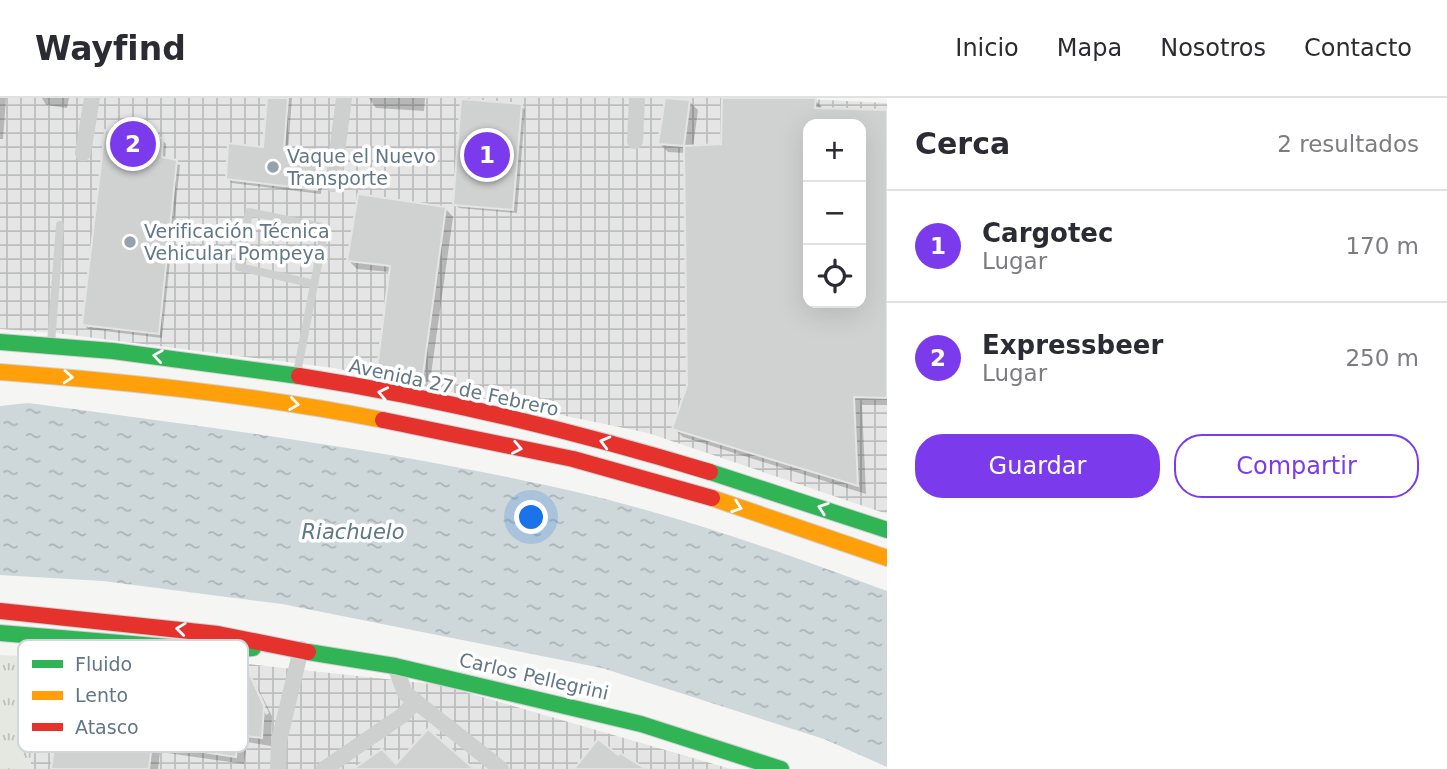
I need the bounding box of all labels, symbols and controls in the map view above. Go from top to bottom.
text: Wayfind [35,29,186,68]
text: Inicio [955,34,1019,62]
text: Mapa [1057,34,1122,62]
text: Nosotros [1160,34,1266,62]
text: Contacto [1304,34,1412,62]
pin: 2 [110,118,156,170]
map controls [803,119,866,308]
button: + [803,119,866,182]
text: Cerca [915,126,1010,161]
pin: 1 [464,129,510,181]
text: 2 resultados [1277,131,1419,157]
place label: Vaque el Nuevo Transporte [286,145,436,189]
marker: Vaque el Nuevo Transporte [265,159,281,175]
button: − [803,182,866,245]
text: Cargotec [982,218,1113,248]
place label: Verificación Técnica Vehicular Pompeya [144,220,330,264]
text: 1 [930,233,946,259]
text: 170 m [1345,233,1419,259]
marker: Verificación Técnica Vehicular Pompeya [122,234,138,250]
button: locate [803,245,866,308]
text: Lugar [982,248,1047,274]
text: Expressbeer [982,330,1163,360]
text: 2 [930,345,946,371]
text: 250 m [1345,345,1419,371]
one-way arrow [152,349,164,364]
street label: Avenida 27 de Febrero [347,354,561,420]
text: Lugar [982,360,1047,386]
one-way arrow [63,369,74,384]
one-way arrow [377,386,389,401]
one-way arrow [288,396,300,411]
button: Guardar [915,434,1160,498]
button: Compartir [1174,434,1419,498]
one-way arrow [599,436,611,450]
one-way arrow [511,440,523,455]
one-way arrow [730,499,742,513]
your location [514,500,548,534]
one-way arrow [817,502,829,516]
water label: Riachuelo [301,520,405,544]
one-way arrow [175,621,187,636]
legend [18,640,248,752]
street label: Carlos Pellegrini [457,648,611,704]
text: Fluido [75,653,132,675]
text: Lento [75,684,128,706]
text: Atasco [75,716,139,738]

